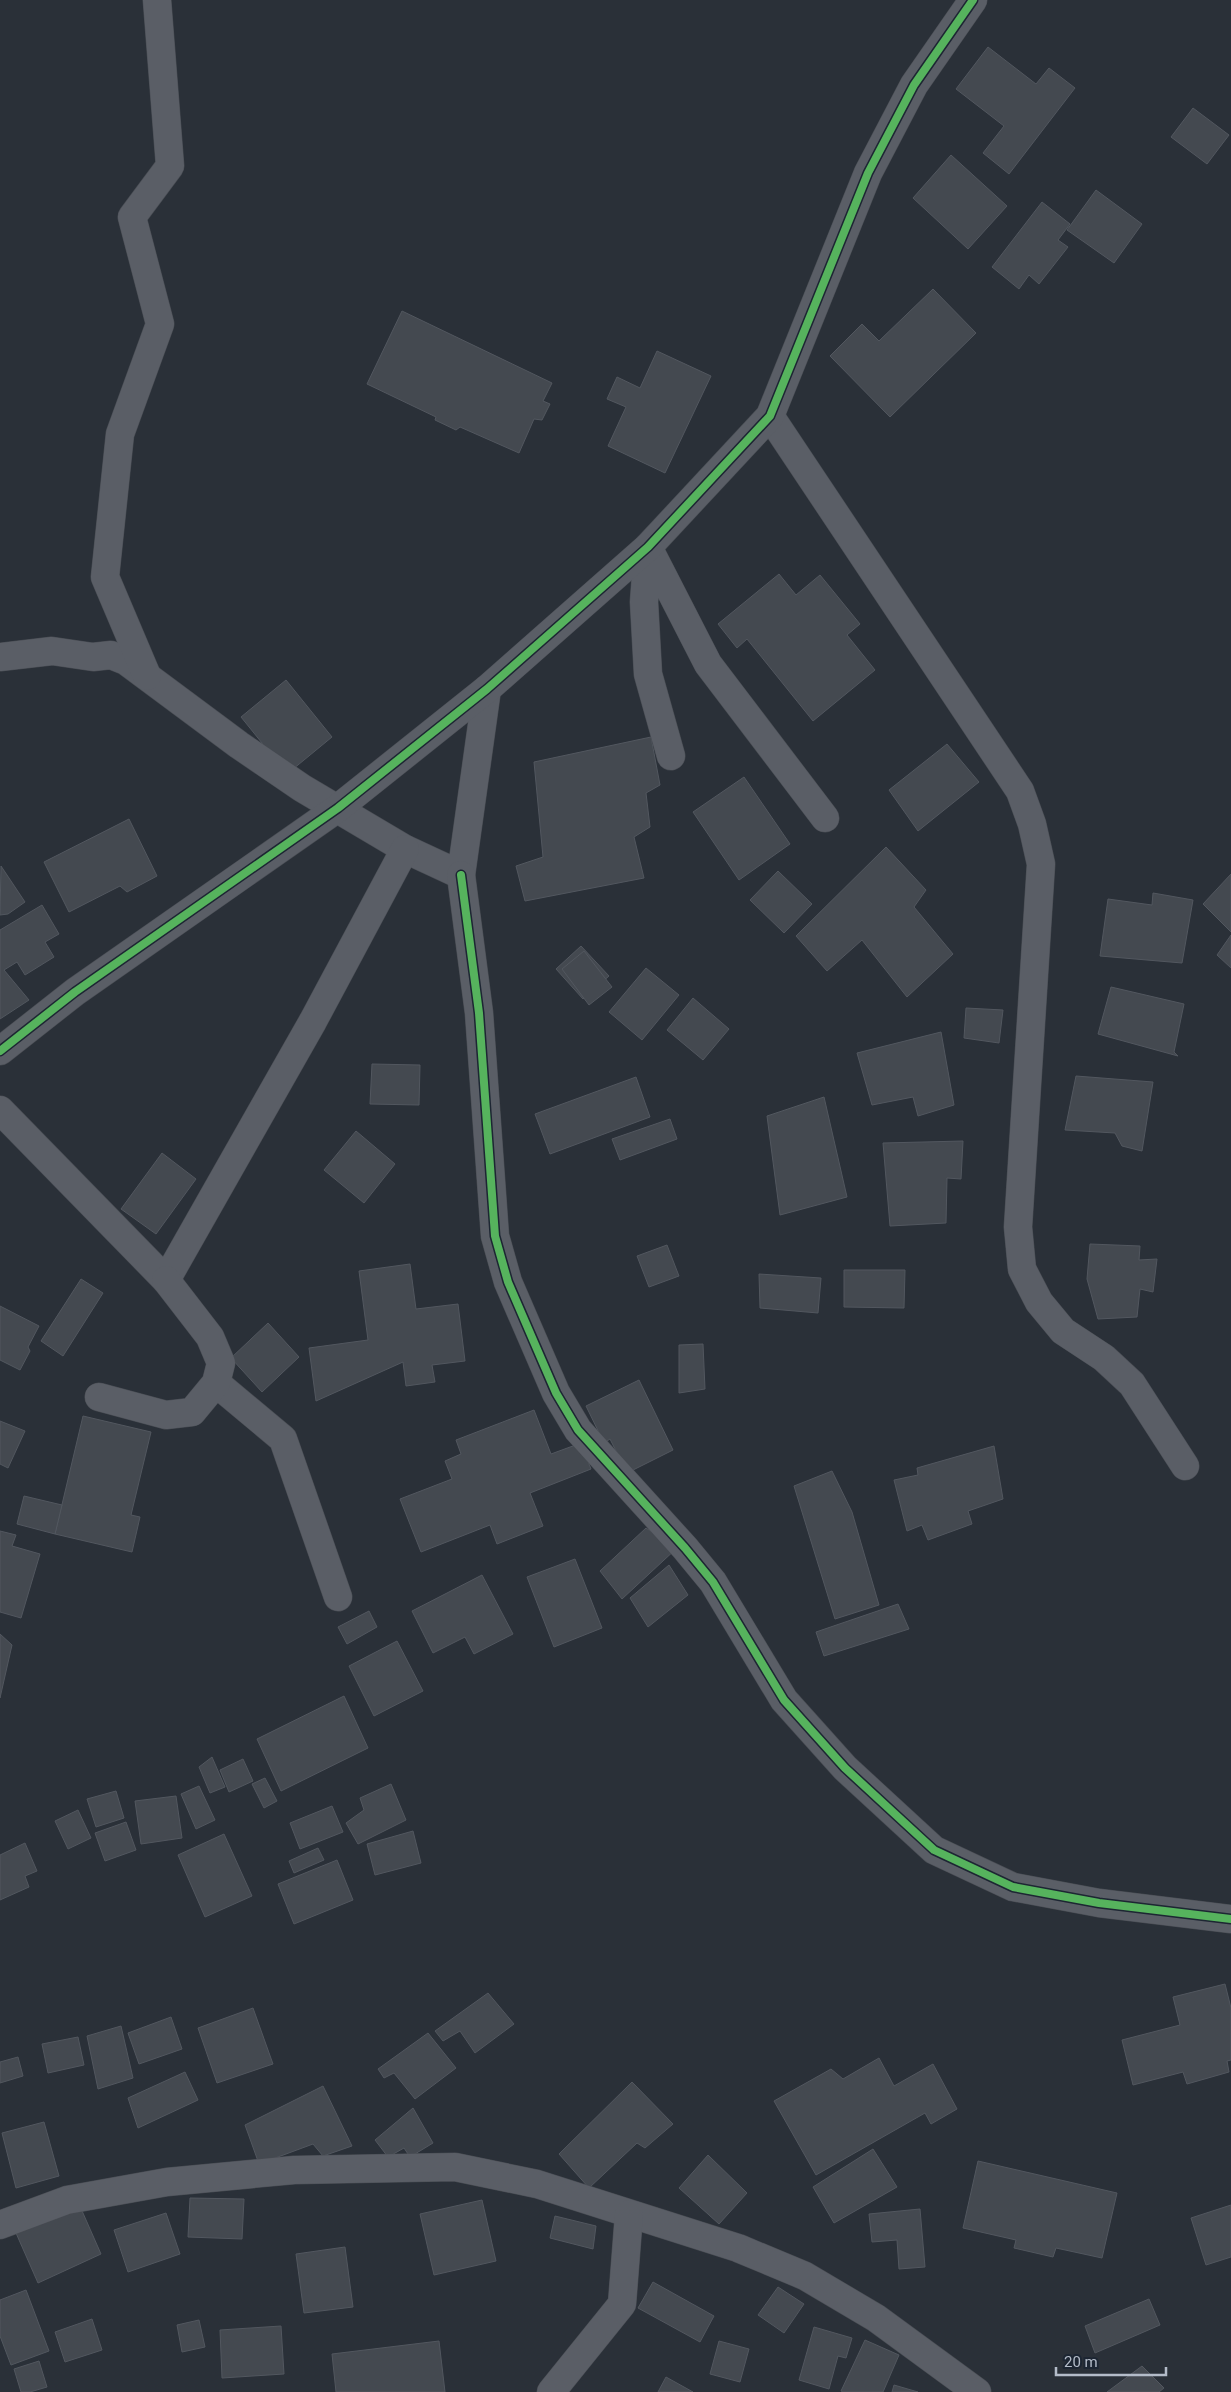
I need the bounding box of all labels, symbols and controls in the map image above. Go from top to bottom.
scale bar [1056,2344,1166,2376]
text: 20 m [1064,2353,1098,2371]

